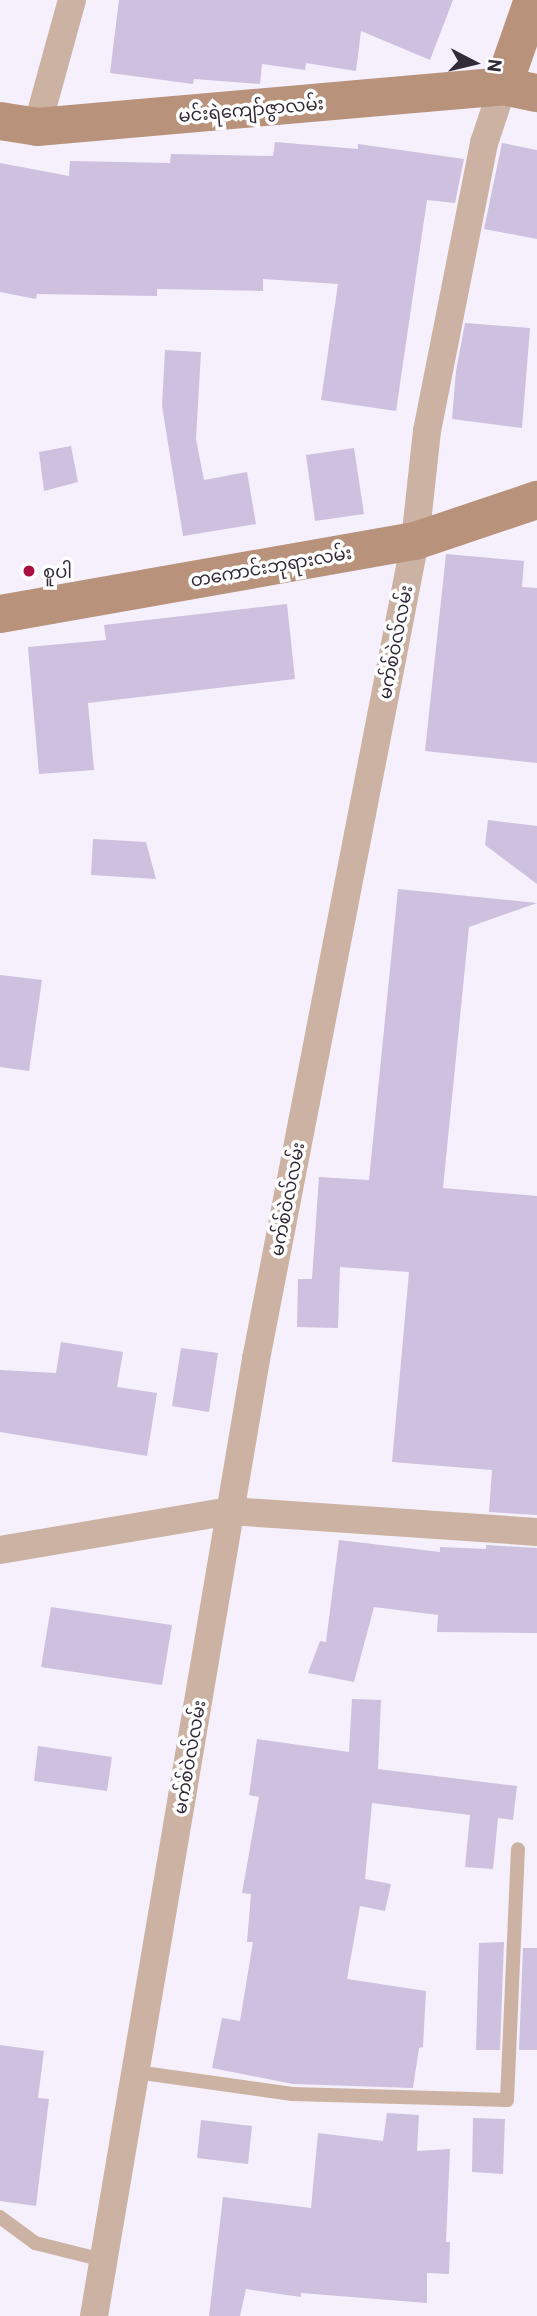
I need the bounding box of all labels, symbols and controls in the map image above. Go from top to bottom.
north arrow [439,28,509,98]
text: N [483,58,508,73]
street label: မင်းရဲကျော်ဇွာလမ်း [177,92,325,126]
street label: တကောင်းဘုရားလမ်း [189,541,353,591]
place label: စူပါ [43,560,72,582]
marker: စူပါ [21,563,37,579]
street label: မက်စ်ဝဲလ်လမ်း [373,583,417,701]
street label: မက်စ်ဝဲလ်လမ်း [265,1140,309,1258]
street label: မက်စ်ဝဲလ်လမ်း [168,1698,210,1816]

